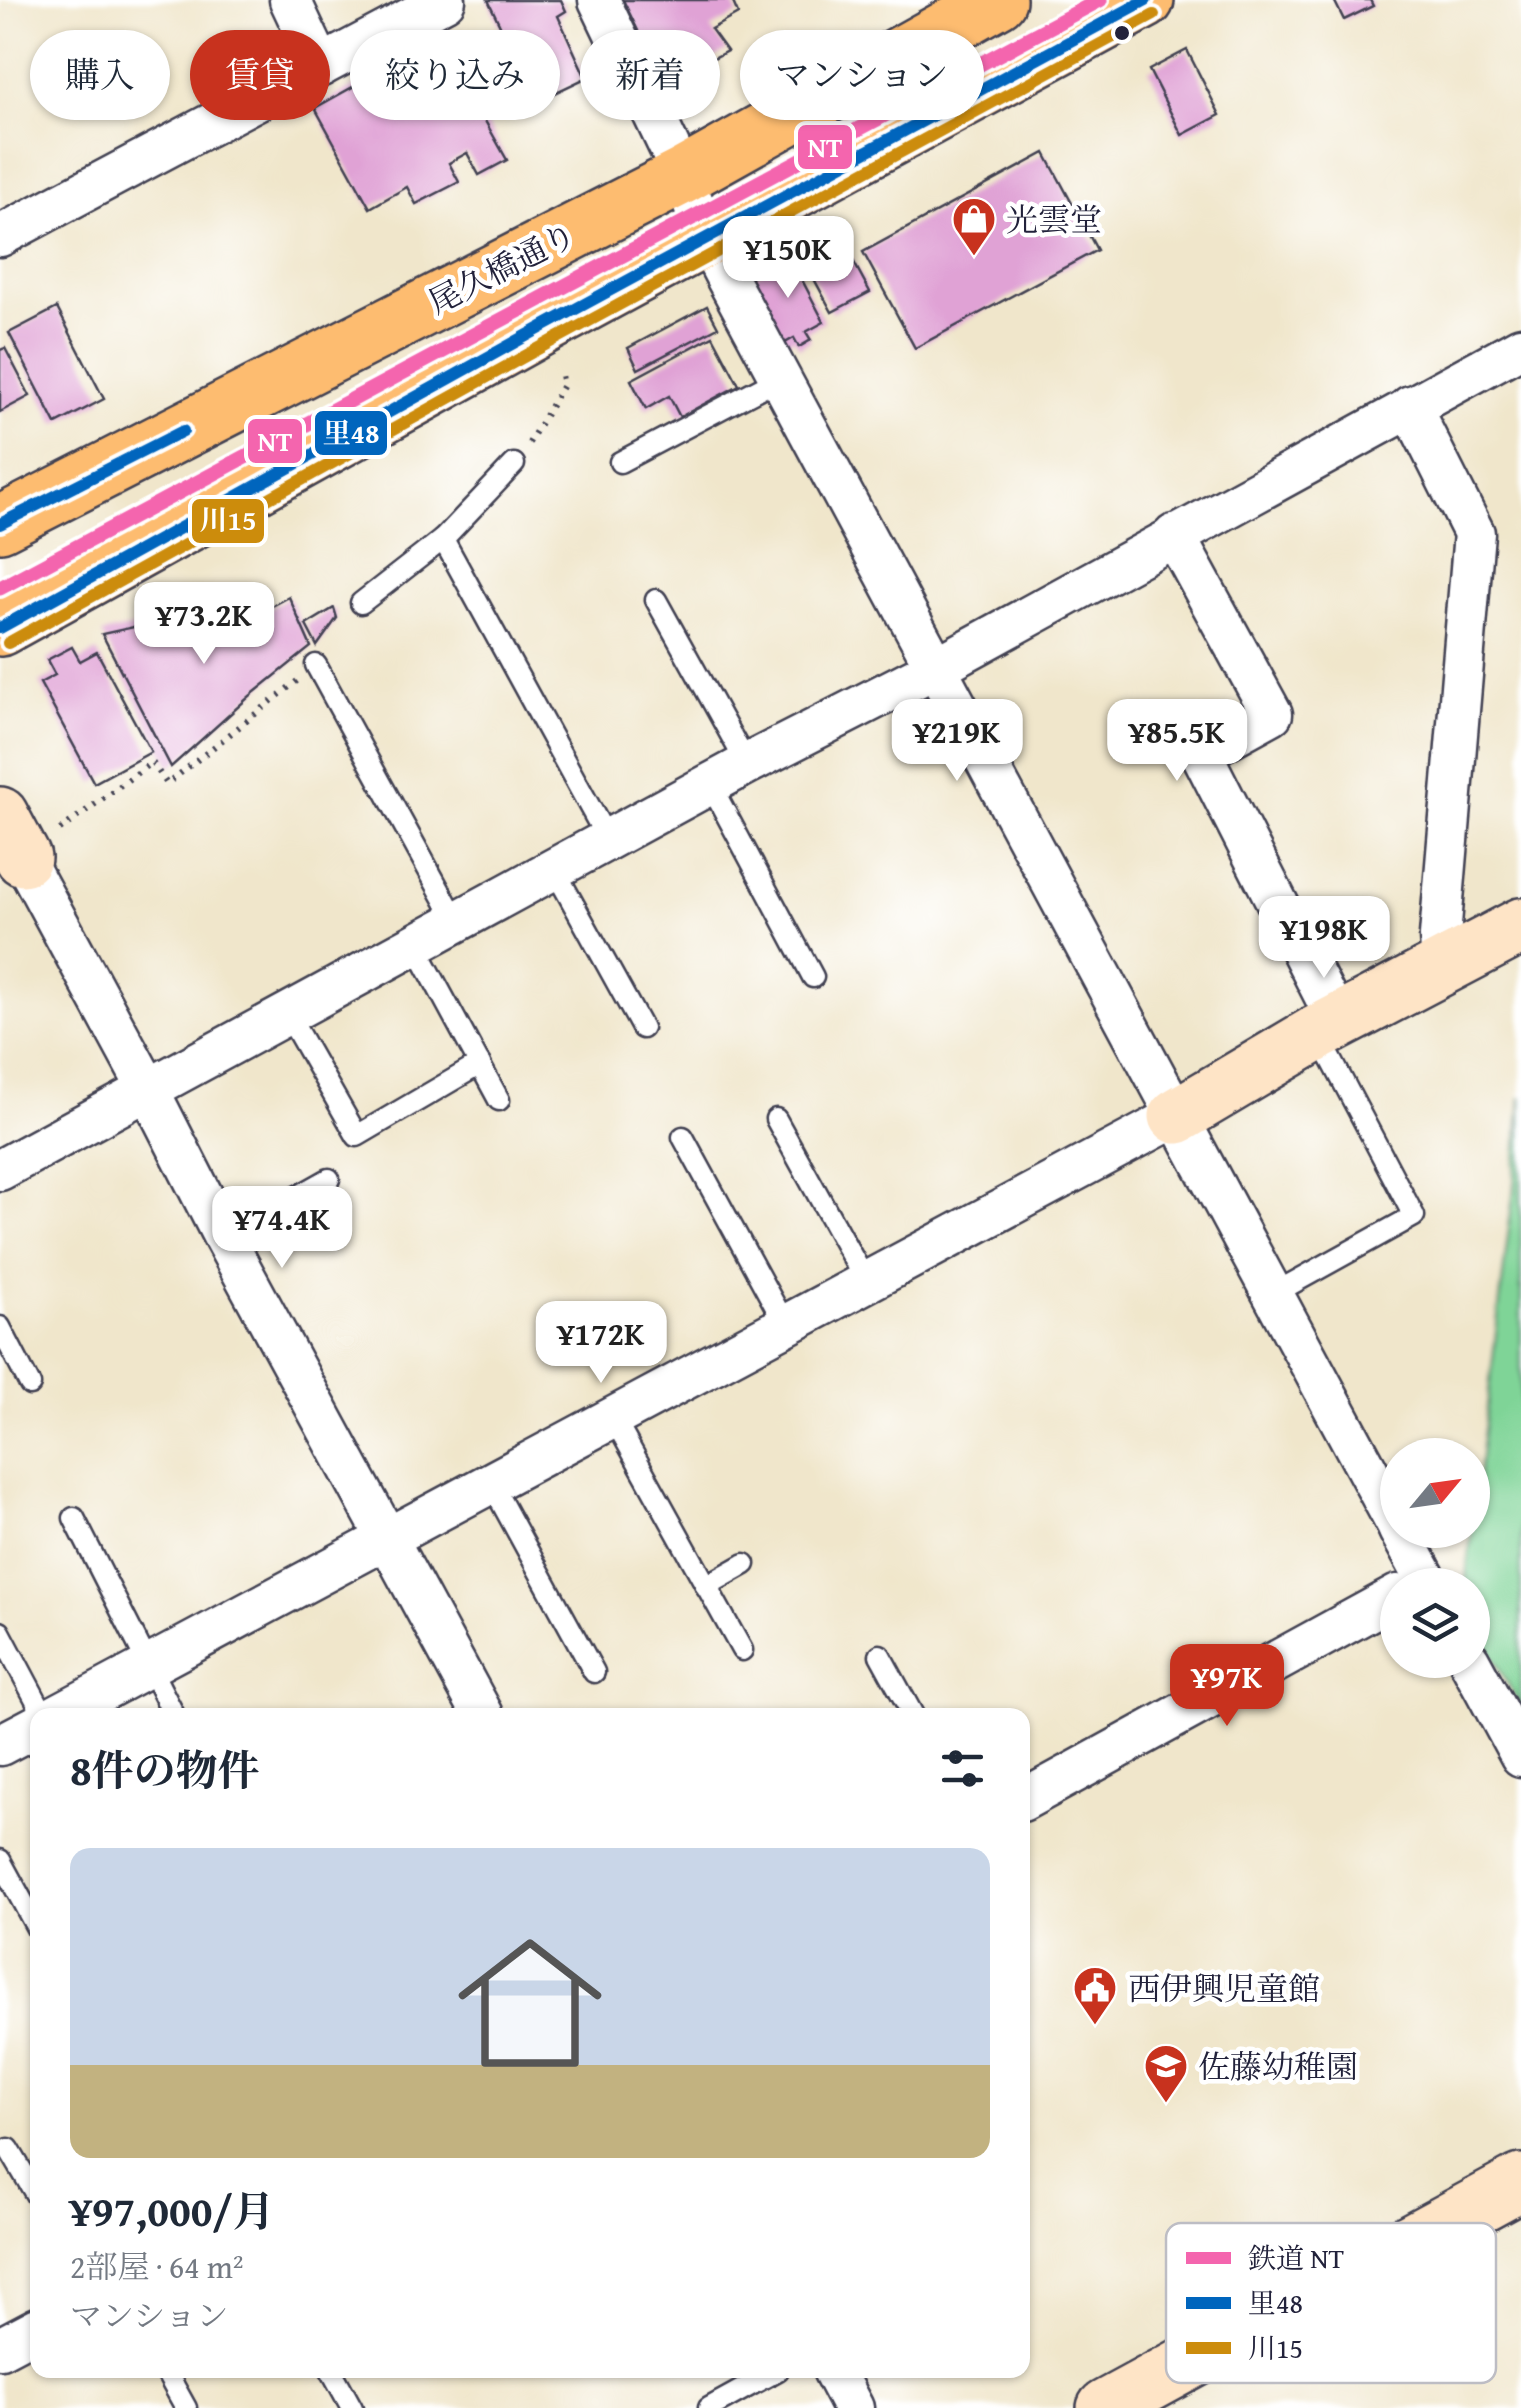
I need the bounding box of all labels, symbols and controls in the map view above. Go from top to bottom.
unlabelled marker [1112,23,1132,43]
chip: 購入 [30,30,170,120]
chip: 賃貸 [190,30,330,120]
chip: 絞り込み [350,30,560,120]
chip: 新着 [580,30,720,120]
chip: マンション [740,30,984,120]
line badge: NT [796,123,854,171]
text: NT [807,126,843,167]
shop icon: 光雲堂 [951,196,997,257]
place label: 光雲堂 [1006,196,1102,243]
street label: 尾久橋通り [420,211,584,325]
pin: ¥150K [718,216,858,301]
text: ¥150K [745,225,831,272]
line badge: 里48 [313,409,389,457]
text: 里48 [322,412,380,453]
line badge: NT [246,417,304,465]
text: NT [257,420,293,461]
line badge: 川15 [190,497,266,545]
text: 川15 [199,499,257,540]
pin: ¥73.2K [123,582,285,667]
text: ¥73.2K [156,591,252,638]
pin: ¥219K [887,699,1027,784]
pin: ¥85.5K [1096,699,1258,784]
text: ¥219K [914,708,1000,755]
text: ¥85.5K [1129,708,1225,755]
pin: ¥198K [1254,896,1394,981]
text: ¥198K [1281,905,1367,952]
pin: ¥74.4K [201,1186,363,1271]
text: ¥74.4K [234,1195,330,1242]
pin: ¥172K [531,1301,671,1386]
text: ¥172K [558,1310,644,1357]
north arrow [1380,1438,1490,1548]
map controls [1380,1438,1490,1678]
button: layers [1380,1568,1490,1678]
pin: ¥97K [1168,1644,1286,1729]
text: ¥97K [1192,1653,1262,1700]
text: 8件の物件 [70,1739,260,1800]
icon: filters [935,1741,990,1796]
icon: home [440,1913,620,2093]
public building icon: 西伊興児童館 [1072,1965,1118,2026]
place label: 西伊興児童館 [1128,1965,1320,2012]
school or university icon: 佐藤幼稚園 [1143,2043,1189,2104]
place label: 佐藤幼稚園 [1198,2043,1358,2090]
text: ¥97,000/月 [70,2180,275,2241]
legend [1166,2223,1496,2383]
text: 鉄道 NT [1248,2237,1344,2278]
text: 2部屋 · 64 m² [70,2243,244,2290]
text: 里48 [1248,2282,1303,2323]
text: マンション [70,2292,229,2339]
text: 川15 [1248,2327,1303,2368]

